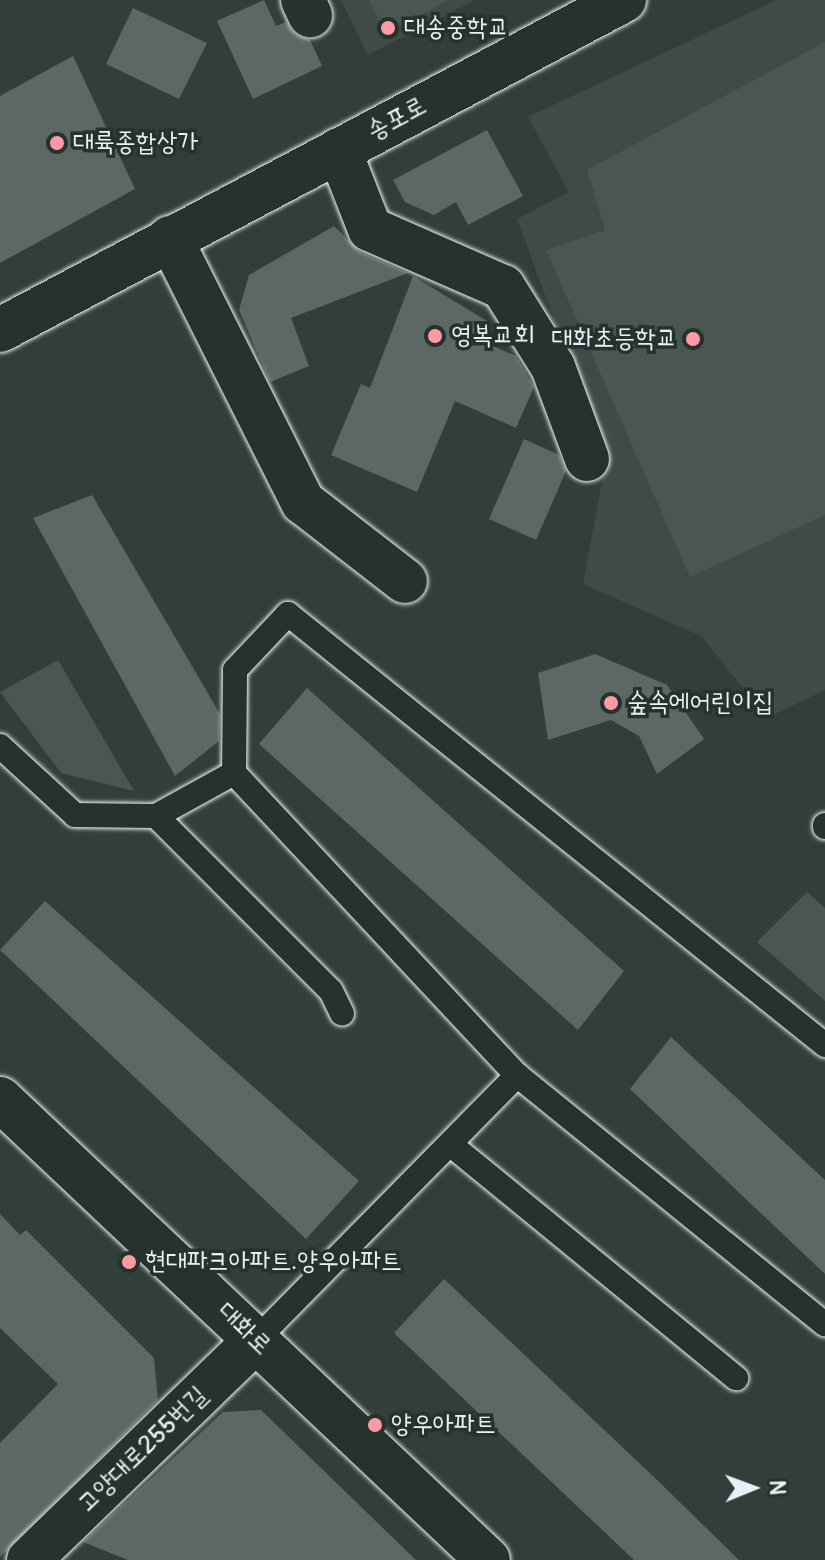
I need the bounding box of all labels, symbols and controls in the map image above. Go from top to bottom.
place label: 대송중학교 [404,12,509,44]
marker: 대송중학교 [379,19,397,37]
street label: 송포로 [362,90,432,148]
place label: 대륙종합상가 [73,127,199,159]
marker: 대륙종합상가 [48,134,66,152]
place label: 영복교회 [451,320,535,352]
place label: 대화초등학교 [551,323,677,355]
marker: 영복교회 [426,327,444,345]
marker: 대화초등학교 [684,330,702,348]
place label: 숲속에어린이집 [627,687,773,719]
marker: 숲속에어린이집 [602,694,620,712]
place label: 현대파크아파트.양우아파트 [145,1246,402,1278]
marker: 현대파크아파트.양우아파트 [120,1253,138,1271]
street label: 대화로 [211,1296,277,1362]
street label: 고양대로255번길 [72,1380,214,1520]
place label: 양우아파트 [391,1409,496,1441]
marker: 양우아파트 [366,1416,384,1434]
north arrow [713,1448,793,1528]
text: N [763,1480,791,1495]

